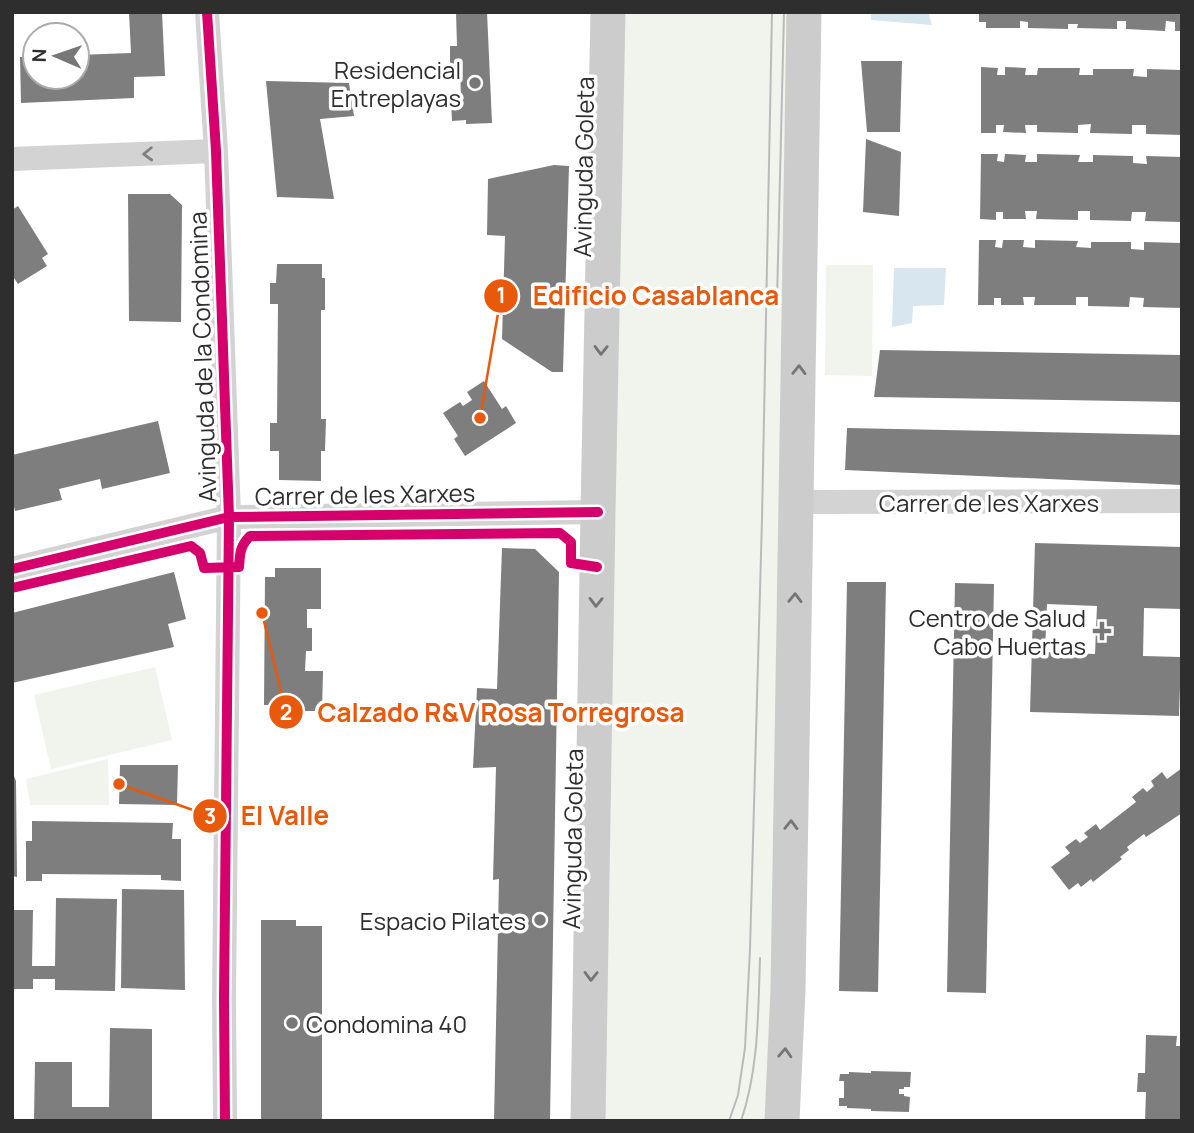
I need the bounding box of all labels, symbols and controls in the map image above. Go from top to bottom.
north arrow [21,21,91,91]
text: N [26,48,52,63]
place label: Residencial Entreplayas [331,53,461,114]
marker: Residencial Entreplayas [467,75,483,91]
street label: Avinguda Goleta [565,76,601,258]
one-way arrow [142,146,153,161]
street label: Avinguda de la Condomina [180,211,224,503]
callout: Edificio Casablanca [484,272,793,319]
text: Edificio Casablanca [533,277,779,313]
text: 1 [496,281,506,309]
one-way arrow [593,345,609,356]
one-way arrow [791,365,806,376]
street label: Carrer de les Xarxes [254,476,476,512]
street label: Carrer de les Xarxes [879,486,1099,519]
one-way arrow [787,592,802,603]
one-way arrow [588,597,604,608]
place label: Centro de Salud Cabo Huertas [909,601,1086,662]
marker: Centro de Salud Cabo Huertas [1092,621,1112,641]
callout: Calzado R&V Rosa Torregrosa [268,689,699,736]
text: Calzado R&V Rosa Torregrosa [317,694,685,730]
text: 2 [280,698,292,726]
street label: Avinguda Goleta [554,748,590,930]
callout: El Valle [192,793,344,840]
text: El Valle [241,797,329,833]
text: 3 [204,802,216,830]
one-way arrow [783,819,799,830]
place label: Espacio Pilates [360,904,526,937]
marker: Espacio Pilates [532,912,548,928]
one-way arrow [583,971,598,982]
place label: Condomina 40 [306,1007,467,1040]
marker: Condomina 40 [284,1015,300,1031]
one-way arrow [777,1047,792,1058]

